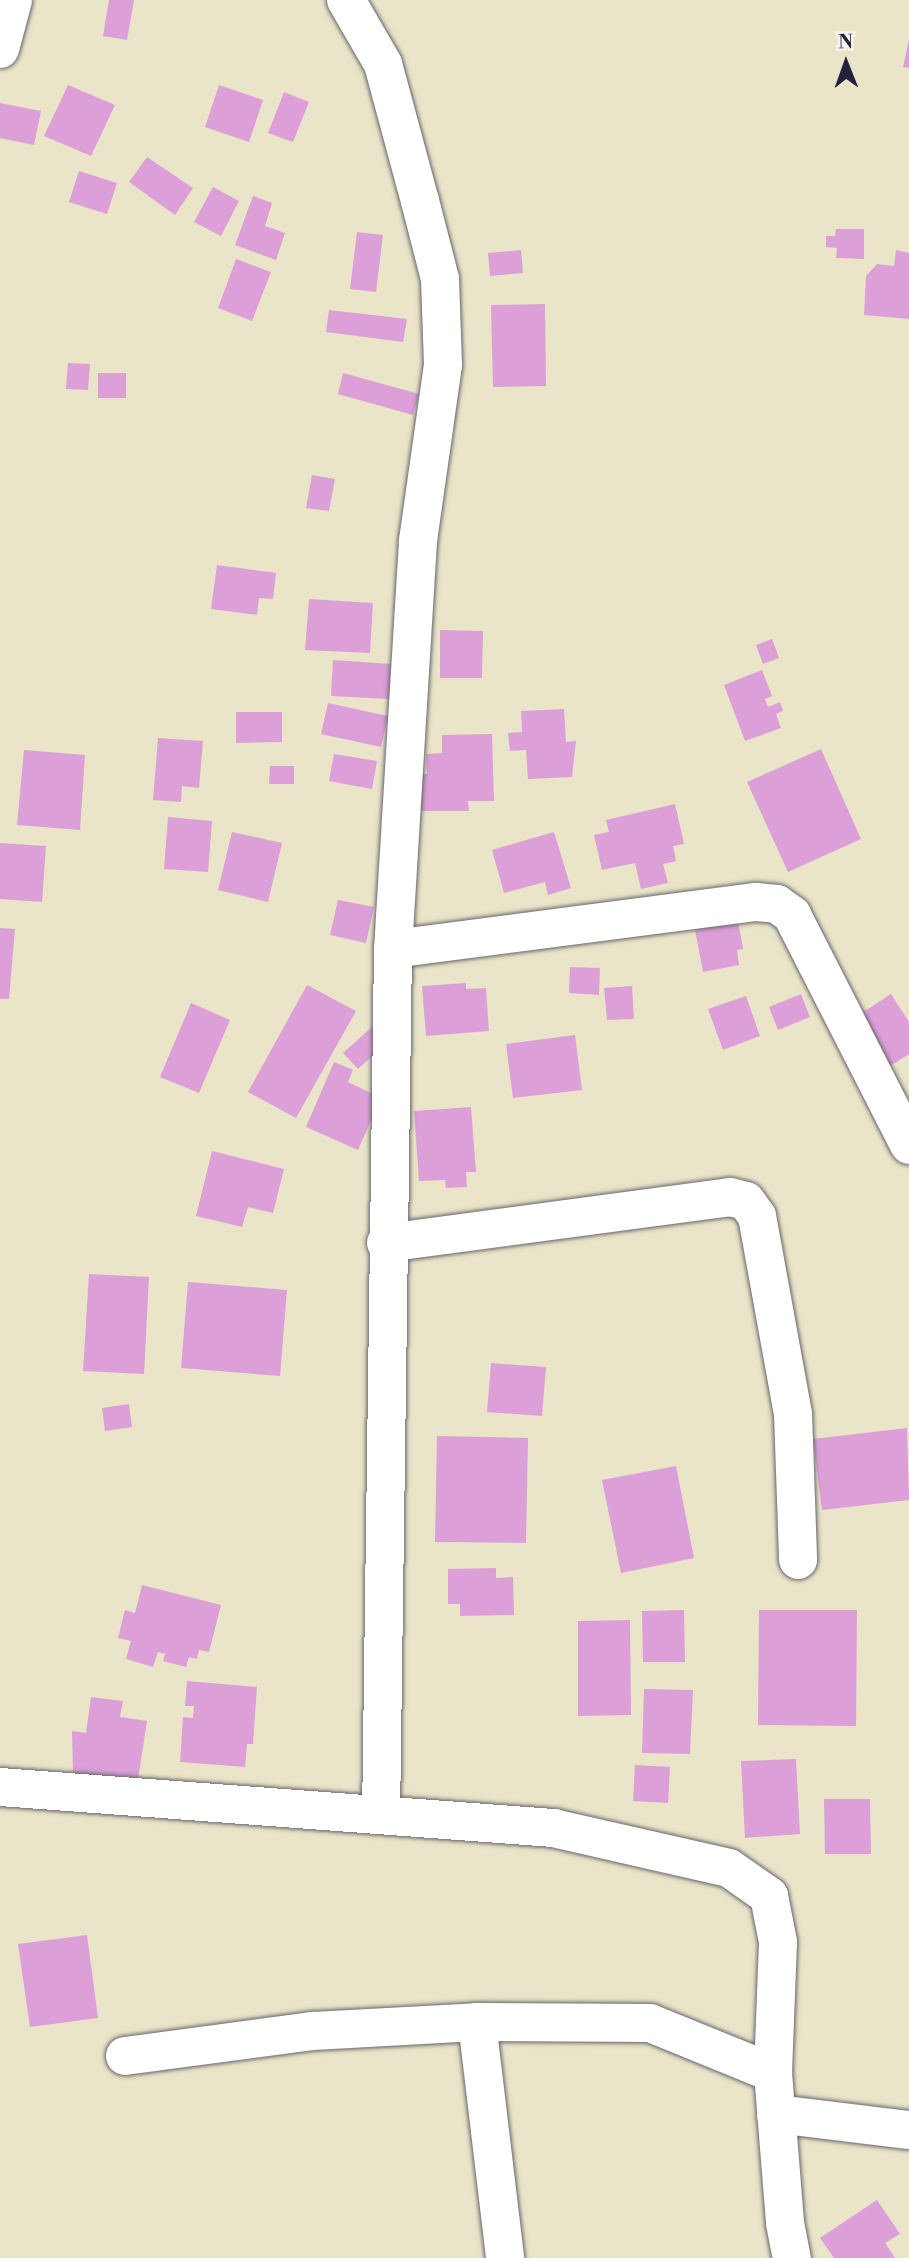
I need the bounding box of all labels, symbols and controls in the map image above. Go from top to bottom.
north arrow [811,28,881,98]
text: N [838,30,853,54]

